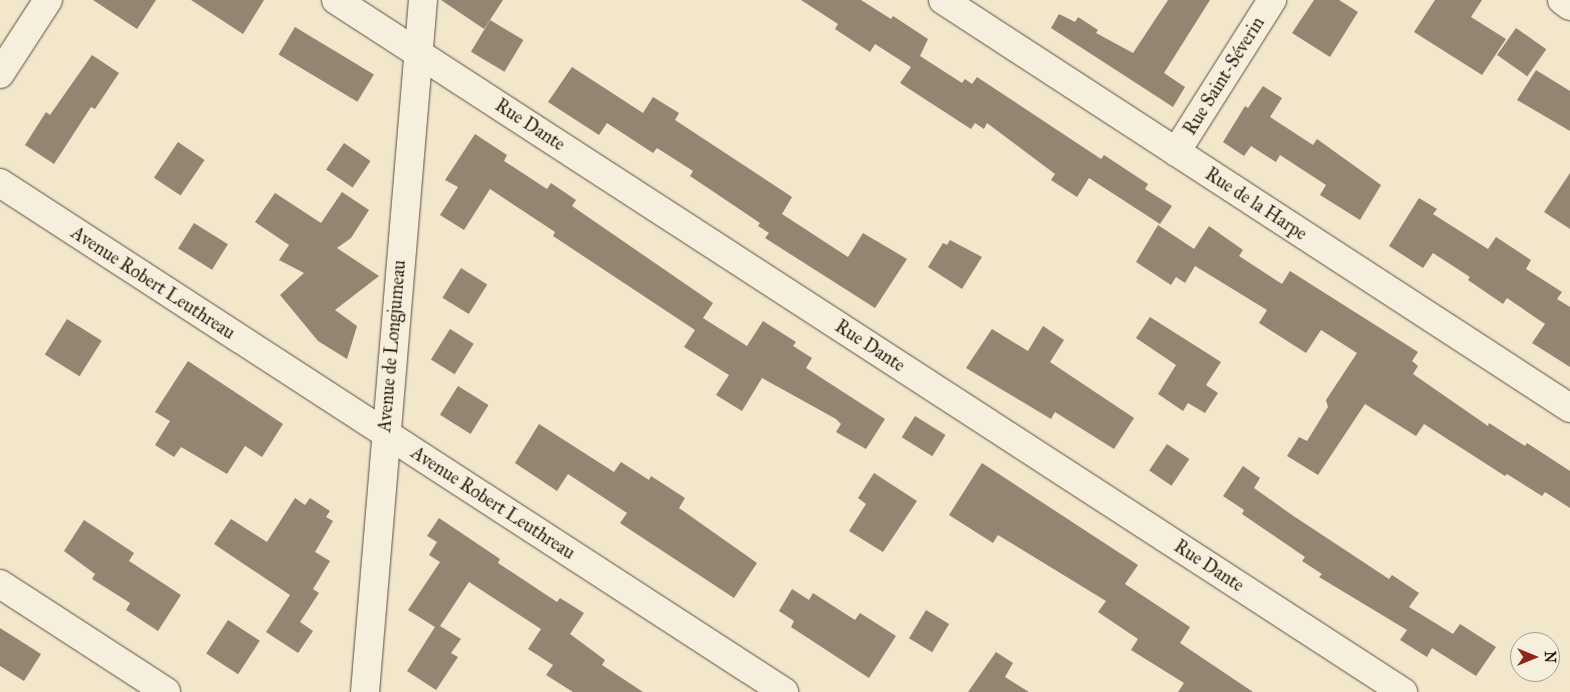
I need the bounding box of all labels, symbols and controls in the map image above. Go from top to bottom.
street label: Rue Saint-Séverin [1179,13,1269,139]
street label: Rue Dante [491,94,569,156]
street label: Rue de la Harpe [1201,163,1311,245]
street label: Avenue Robert Leuthreau [67,222,239,344]
street label: Avenue de Longjumeau [374,259,410,433]
street label: Rue Dante [831,315,909,377]
street label: Avenue Robert Leuthreau [407,442,579,564]
street label: Rue Dante [1170,535,1248,597]
north arrow [1510,632,1560,682]
text: N [1541,651,1558,663]

